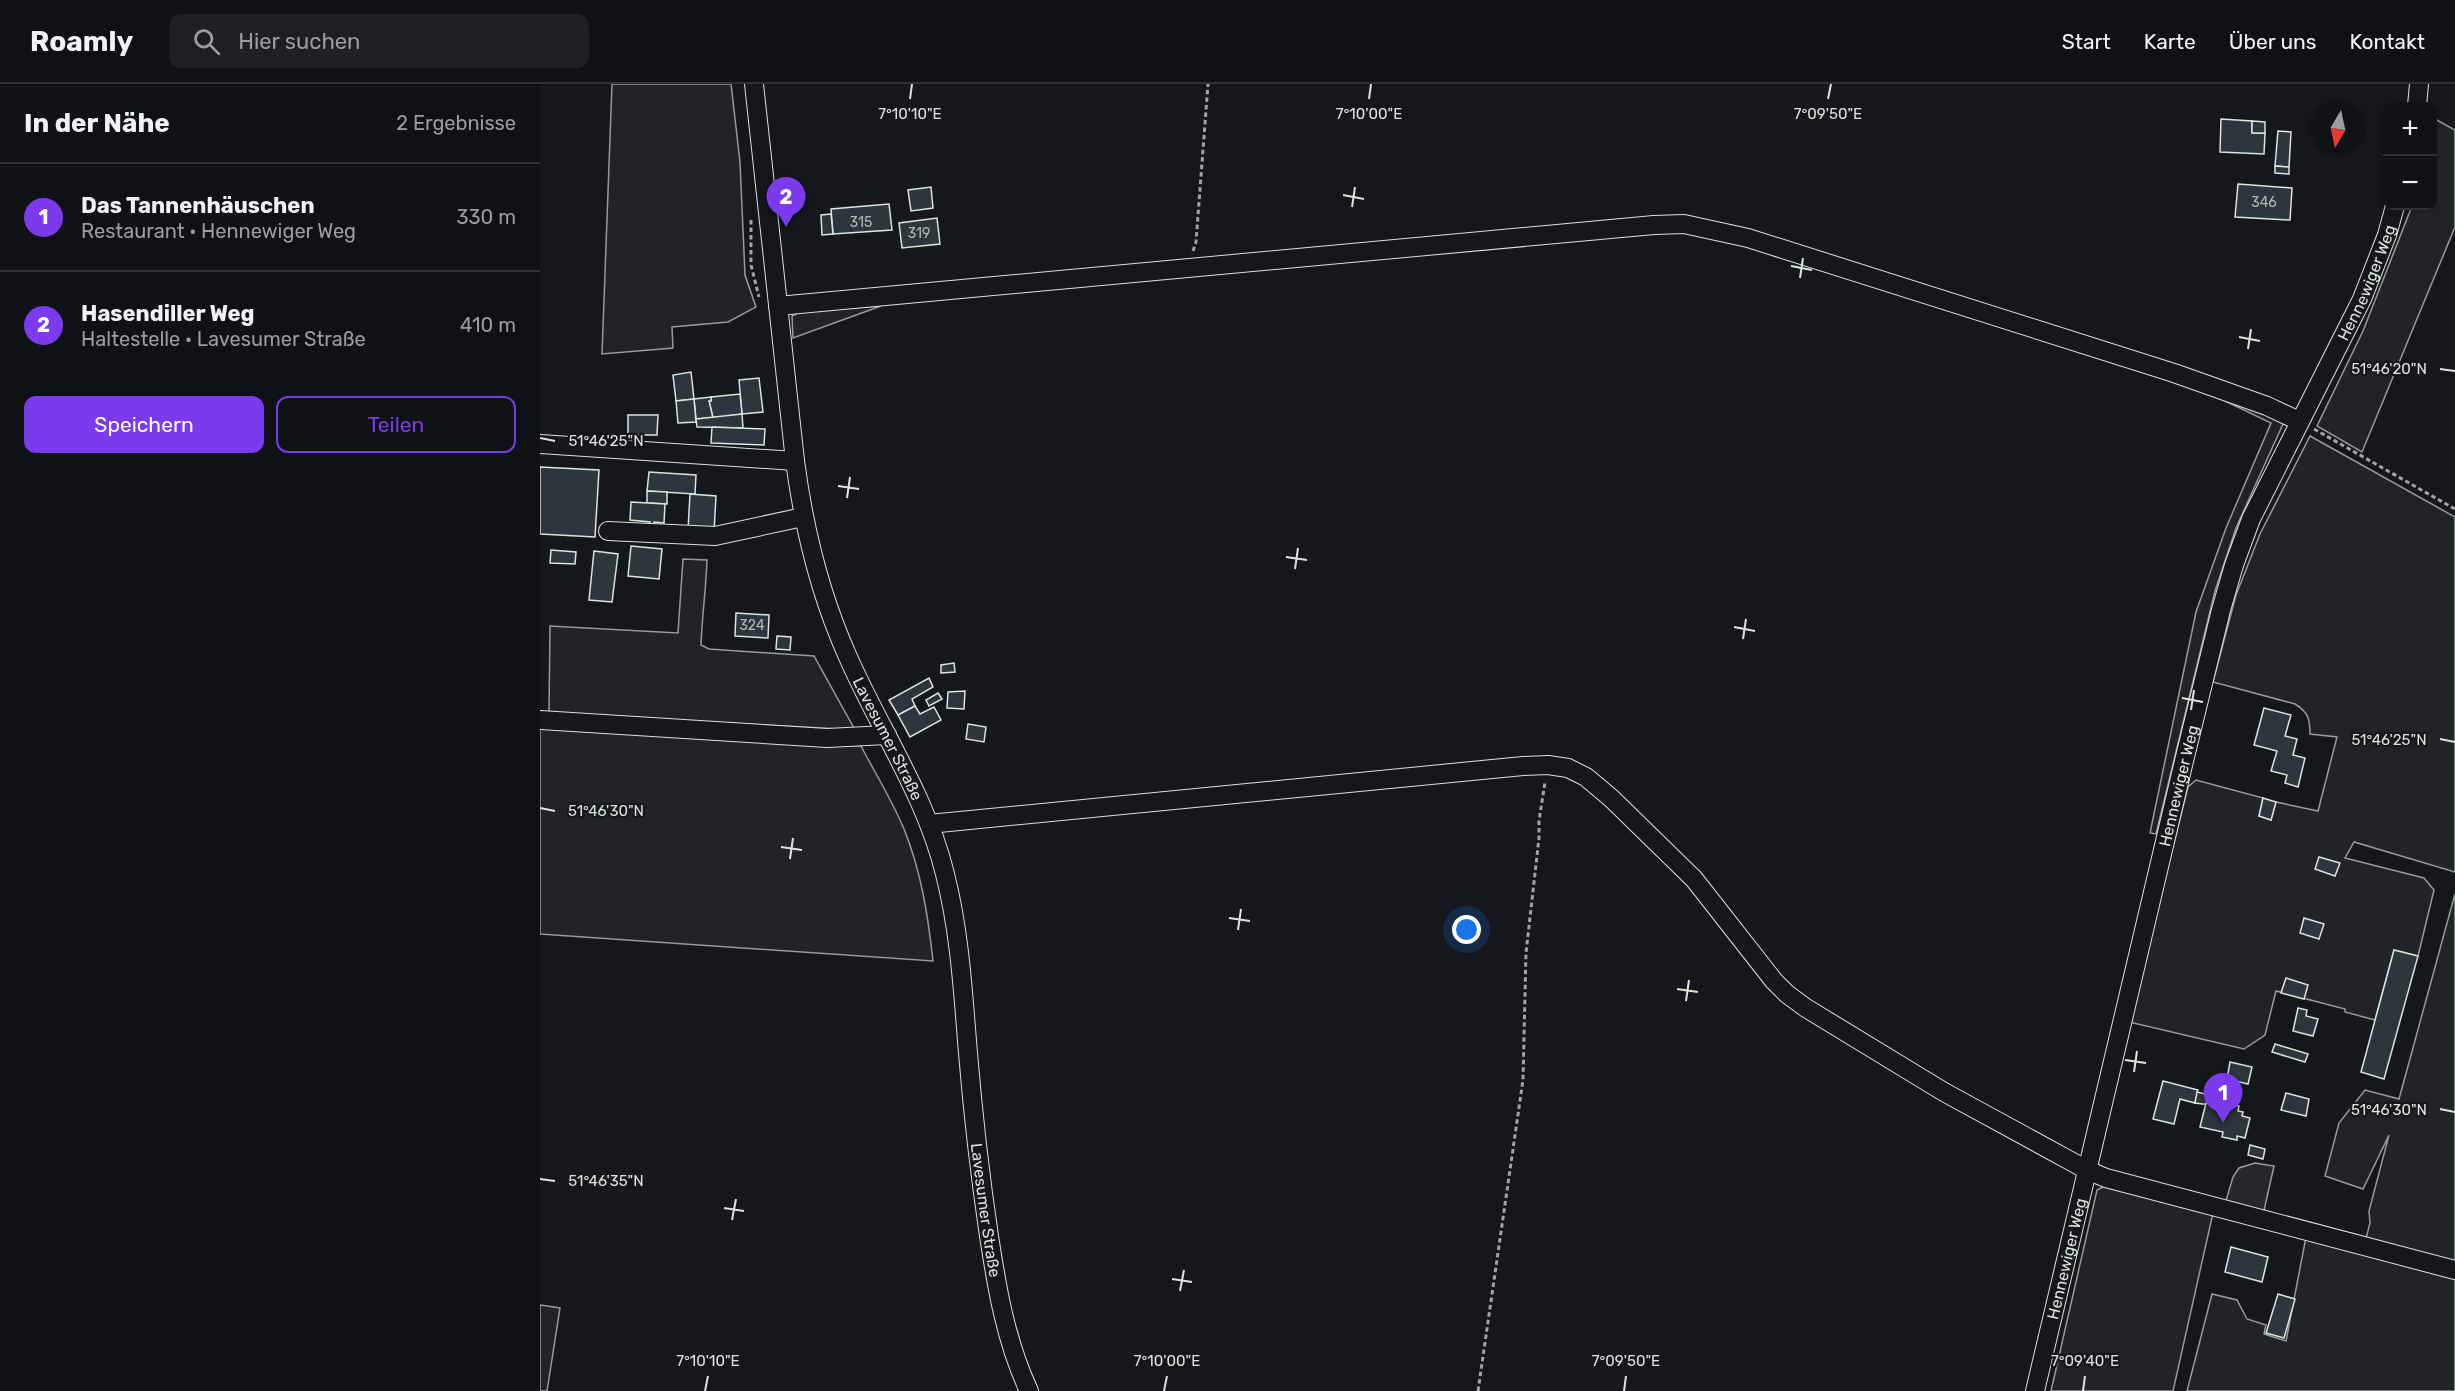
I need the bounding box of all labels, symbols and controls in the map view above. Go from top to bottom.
search box [169,14,589,68]
text: Roamly [30,25,133,58]
icon: search [190,25,223,58]
text: Hier suchen [238,28,360,55]
text: Start [2062,29,2111,54]
text: Karte [2144,29,2196,54]
text: Über uns [2229,29,2317,54]
text: Kontakt [2350,29,2425,54]
north arrow [2311,102,2365,156]
map controls [2383,102,2437,210]
button: + [2383,102,2437,156]
text: 7°10'10"E [878,105,942,123]
text: 7°10'00"E [1336,105,1402,123]
text: 7°09'50"E [1794,105,1862,123]
text: In der Nähe [24,108,170,139]
text: 2 Ergebnisse [396,111,516,135]
button: − [2383,156,2437,210]
pin: 2 [766,178,806,227]
text: Das Tannenhäuschen [81,192,315,219]
house number: 346 [2251,194,2277,211]
text: 1 [39,205,48,229]
text: 330 m [457,205,516,229]
house number: 315 [850,214,872,231]
text: Restaurant · Hennewiger Weg [81,219,356,243]
street label: Hennewiger Weg [2334,223,2399,344]
house number: 319 [908,225,930,242]
text: Hasendiller Weg [81,300,255,327]
text: 2 [37,313,50,337]
text: 410 m [460,313,516,337]
text: Haltestelle · Lavesumer Straße [81,327,366,351]
text: 51°46'20"N [2351,360,2427,378]
button: Speichern [24,396,264,453]
button: Teilen [276,396,516,453]
text: 51°46'25"N [568,432,644,450]
house number: 324 [739,617,765,634]
street label: Lavesumer Straße [849,674,927,803]
street label: Hennewiger Weg [2155,723,2202,848]
text: 51°46'25"N [2351,731,2427,749]
text: 51°46'30"N [568,802,644,820]
your location [1452,915,1481,944]
pin: 1 [2204,1074,2242,1123]
text: 51°46'30"N [2351,1101,2427,1119]
street label: Lavesumer Straße [967,1142,1004,1279]
text: 51°46'35"N [568,1172,644,1190]
street label: Hennewiger Weg [2043,1196,2090,1321]
text: 7°10'10"E [676,1352,740,1370]
text: 7°10'00"E [1134,1352,1200,1370]
text: 7°09'50"E [1592,1352,1660,1370]
text: 7°09'40"E [2051,1352,2119,1370]

